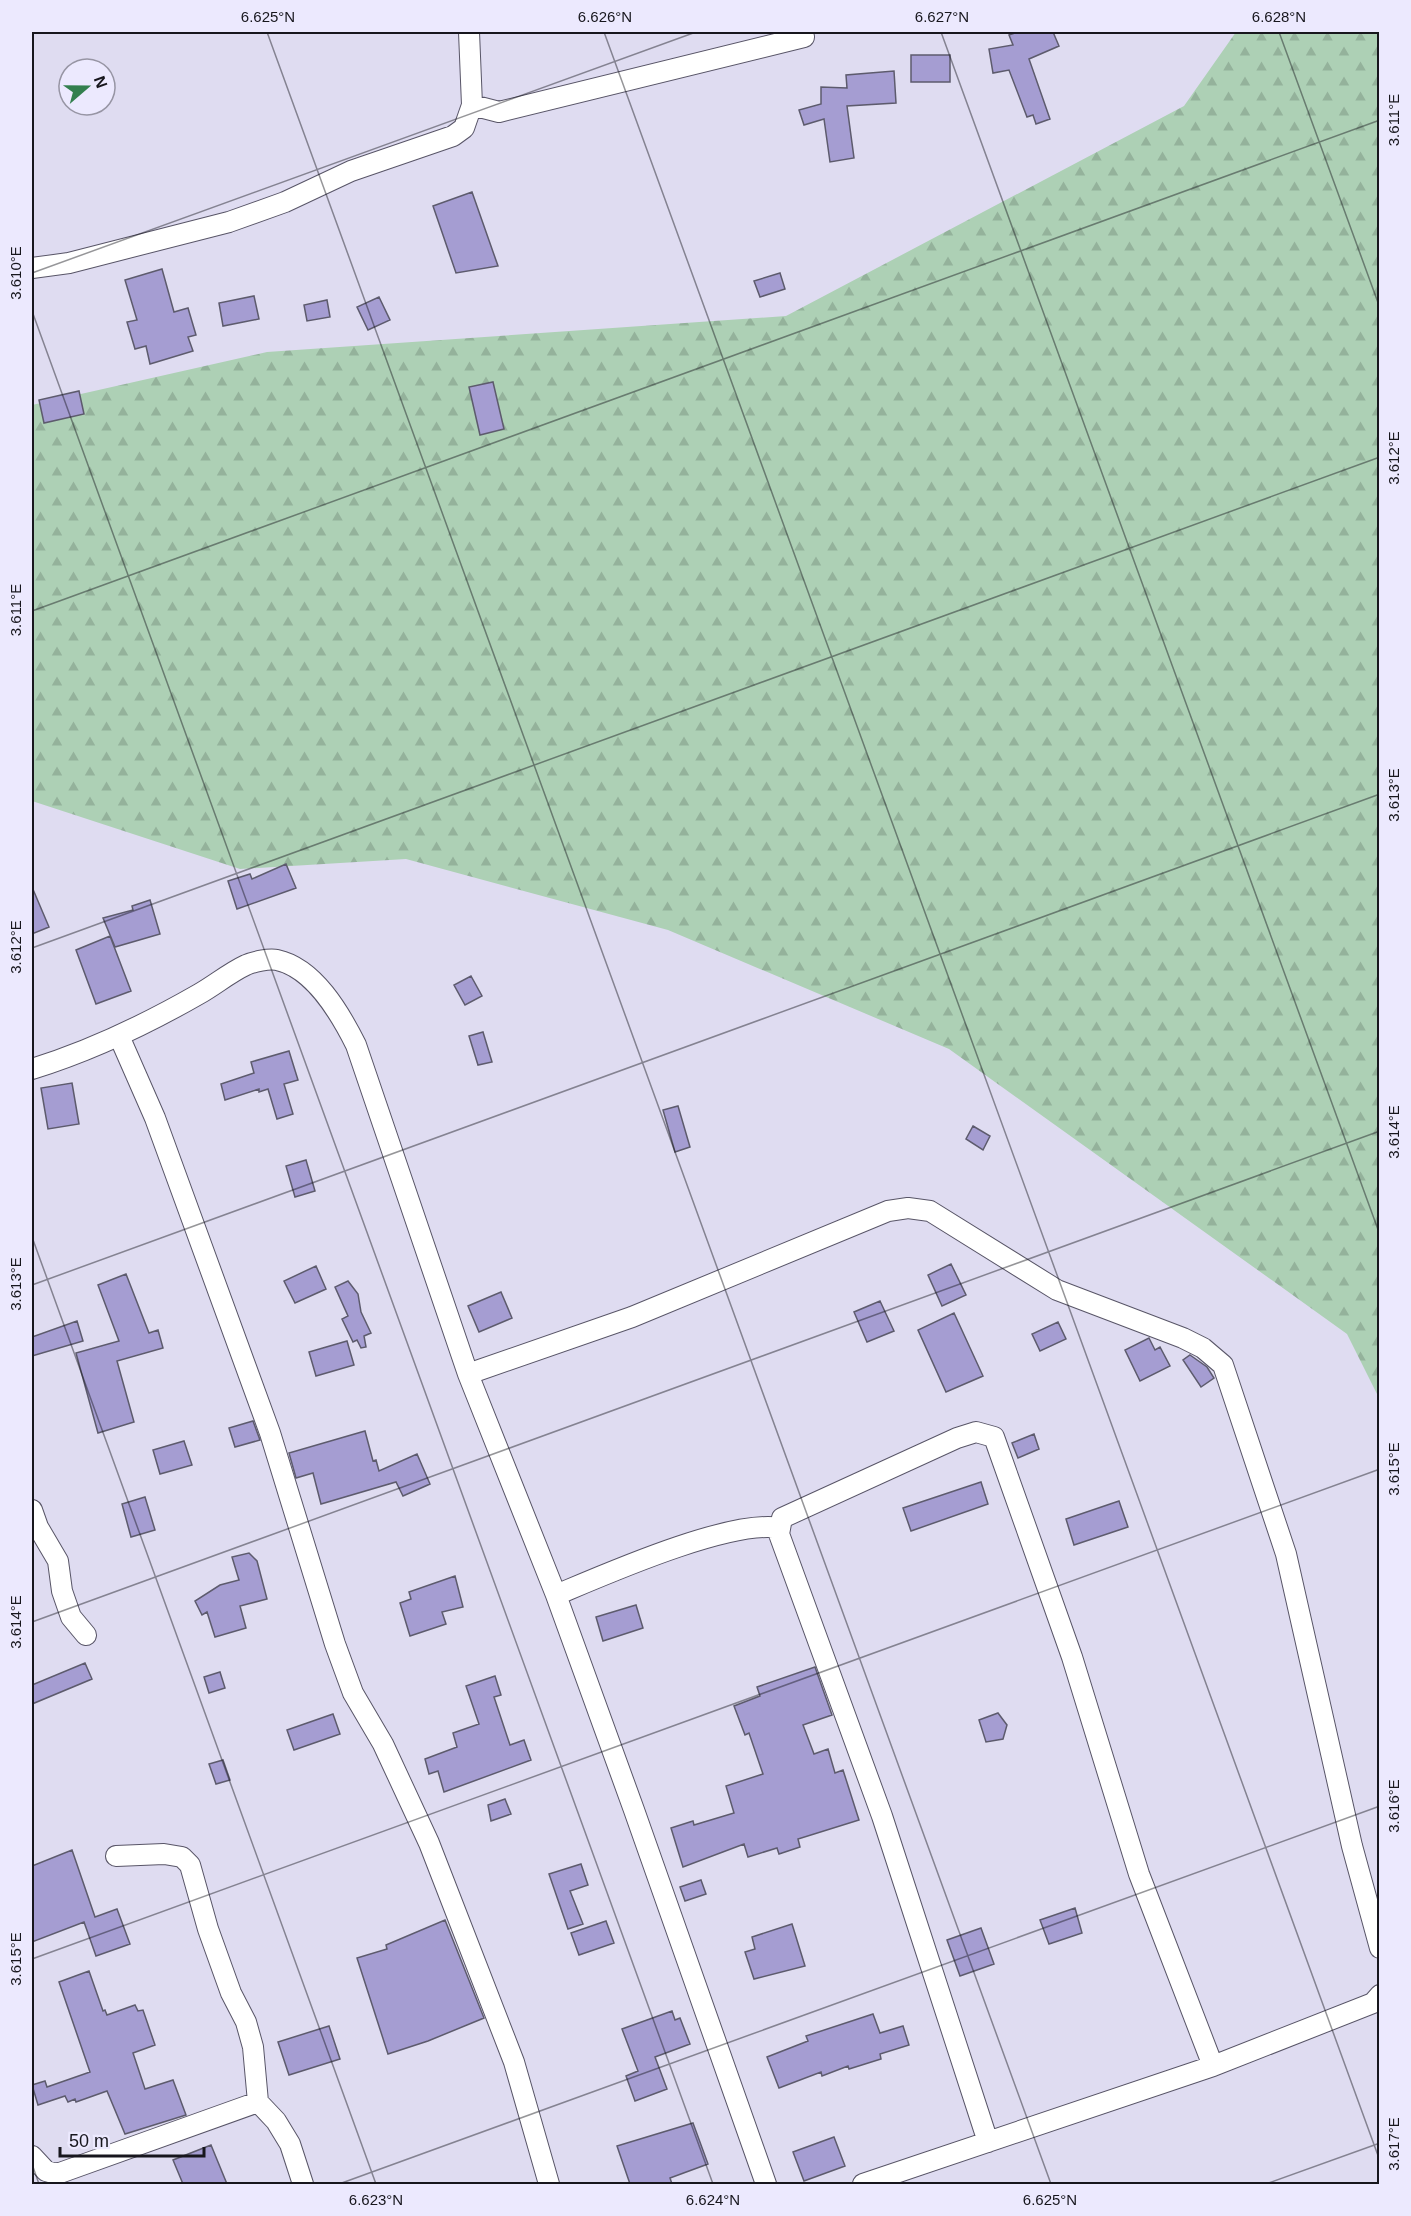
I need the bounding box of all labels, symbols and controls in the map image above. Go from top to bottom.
text: 6.625°N [241,8,295,25]
text: 6.626°N [578,8,632,25]
text: 6.627°N [915,8,969,25]
text: 6.628°N [1252,8,1306,25]
north arrow [57,57,117,117]
text: N [91,74,111,90]
text: 3.611°E [1385,94,1402,146]
text: 3.610°E [7,246,24,300]
text: 3.612°E [1385,431,1402,485]
text: 3.611°E [7,584,24,636]
text: 3.613°E [1385,768,1402,822]
text: 3.612°E [7,920,24,974]
text: 3.614°E [1385,1105,1402,1159]
text: 3.613°E [7,1257,24,1311]
text: 3.615°E [1385,1442,1402,1496]
text: 3.614°E [7,1595,24,1649]
text: 3.616°E [1385,1779,1402,1833]
text: 3.615°E [7,1932,24,1986]
text: 3.617°E [1385,2117,1402,2171]
scale bar [60,2120,204,2158]
text: 50 m [69,2131,109,2151]
text: 6.623°N [349,2191,403,2208]
text: 6.624°N [686,2191,740,2208]
text: 6.625°N [1023,2191,1077,2208]

